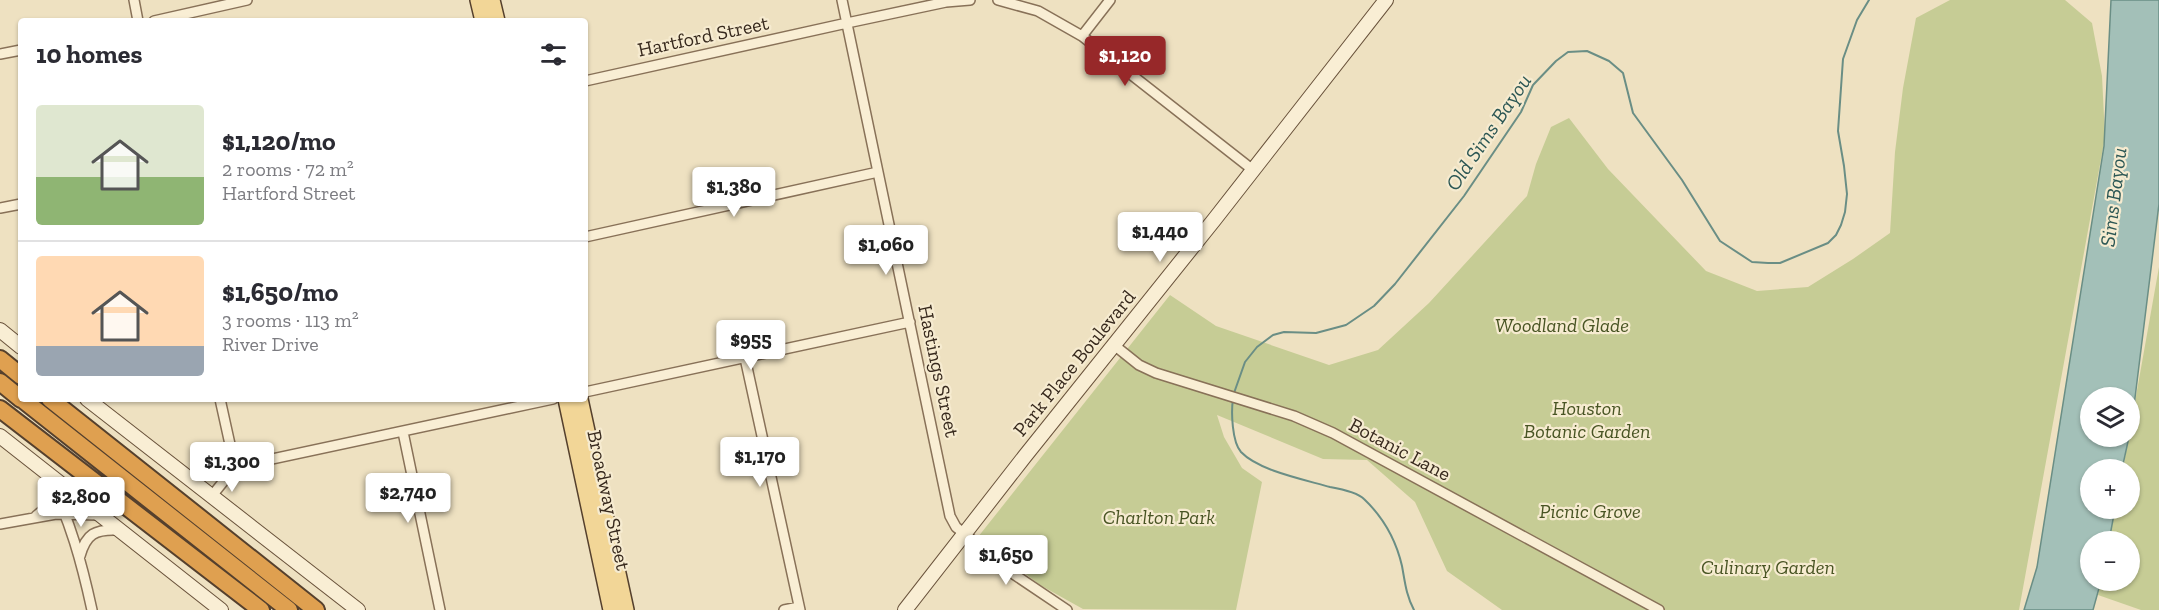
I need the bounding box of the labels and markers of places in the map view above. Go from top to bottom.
pin: $1,120 [1076,36,1174,87]
pin: $1,380 [685,167,783,218]
pin: $1,440 [1111,212,1209,263]
pin: $1,060 [837,225,935,276]
pin: $955 [715,320,787,371]
pin: $1,170 [711,437,809,488]
pin: $1,300 [183,442,281,493]
pin: $2,740 [359,473,457,524]
pin: $2,800 [32,477,130,528]
pin: $1,650 [957,535,1055,586]

